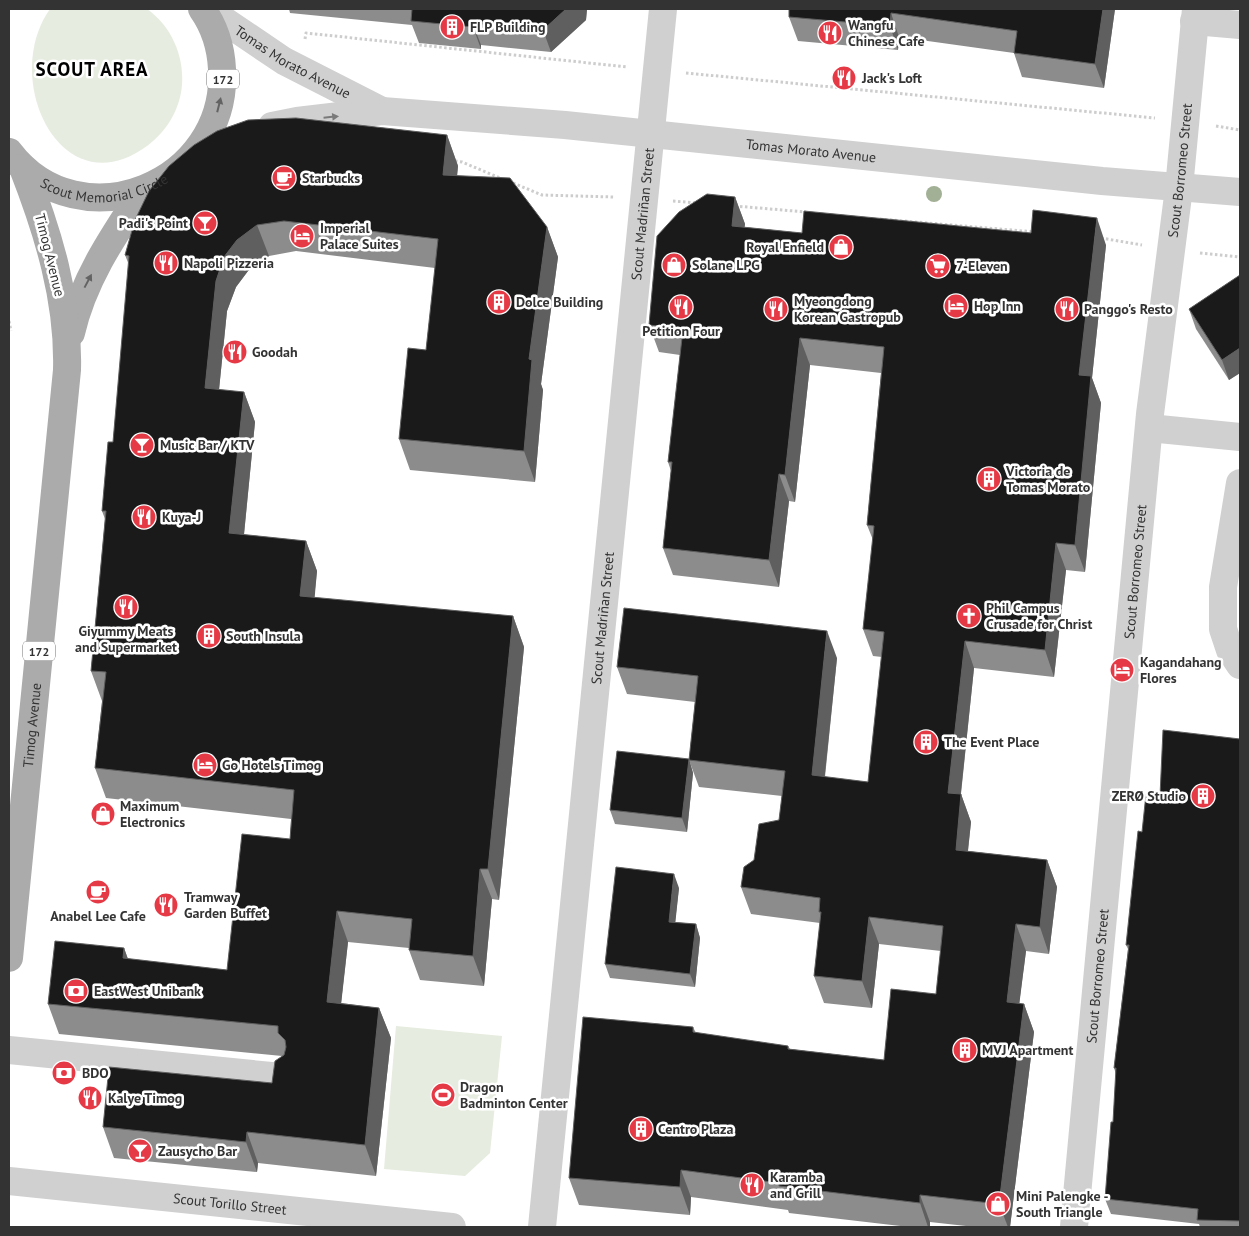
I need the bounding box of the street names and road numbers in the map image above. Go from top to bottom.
street label: Tomas Morato Avenue [231,21,354,102]
road number: 172 [207,70,239,88]
street label: Scout Borromeo Street [1164,102,1196,239]
street label: Tomas Morato Avenue [745,135,877,166]
street label: Scout Madriñan Street [627,147,658,281]
street label: Scout Memorial Circle [38,166,170,186]
street label: Timog Avenue [31,212,69,298]
street label: Scout Borromeo Street [1120,503,1151,640]
street label: Scout Madriñan Street [587,551,618,685]
road number: 172 [23,641,55,660]
street label: Timog Avenue [19,682,45,768]
street label: Scout Borromeo Street [1082,908,1113,1044]
street label: Scout Torillo Street [172,1189,288,1219]

